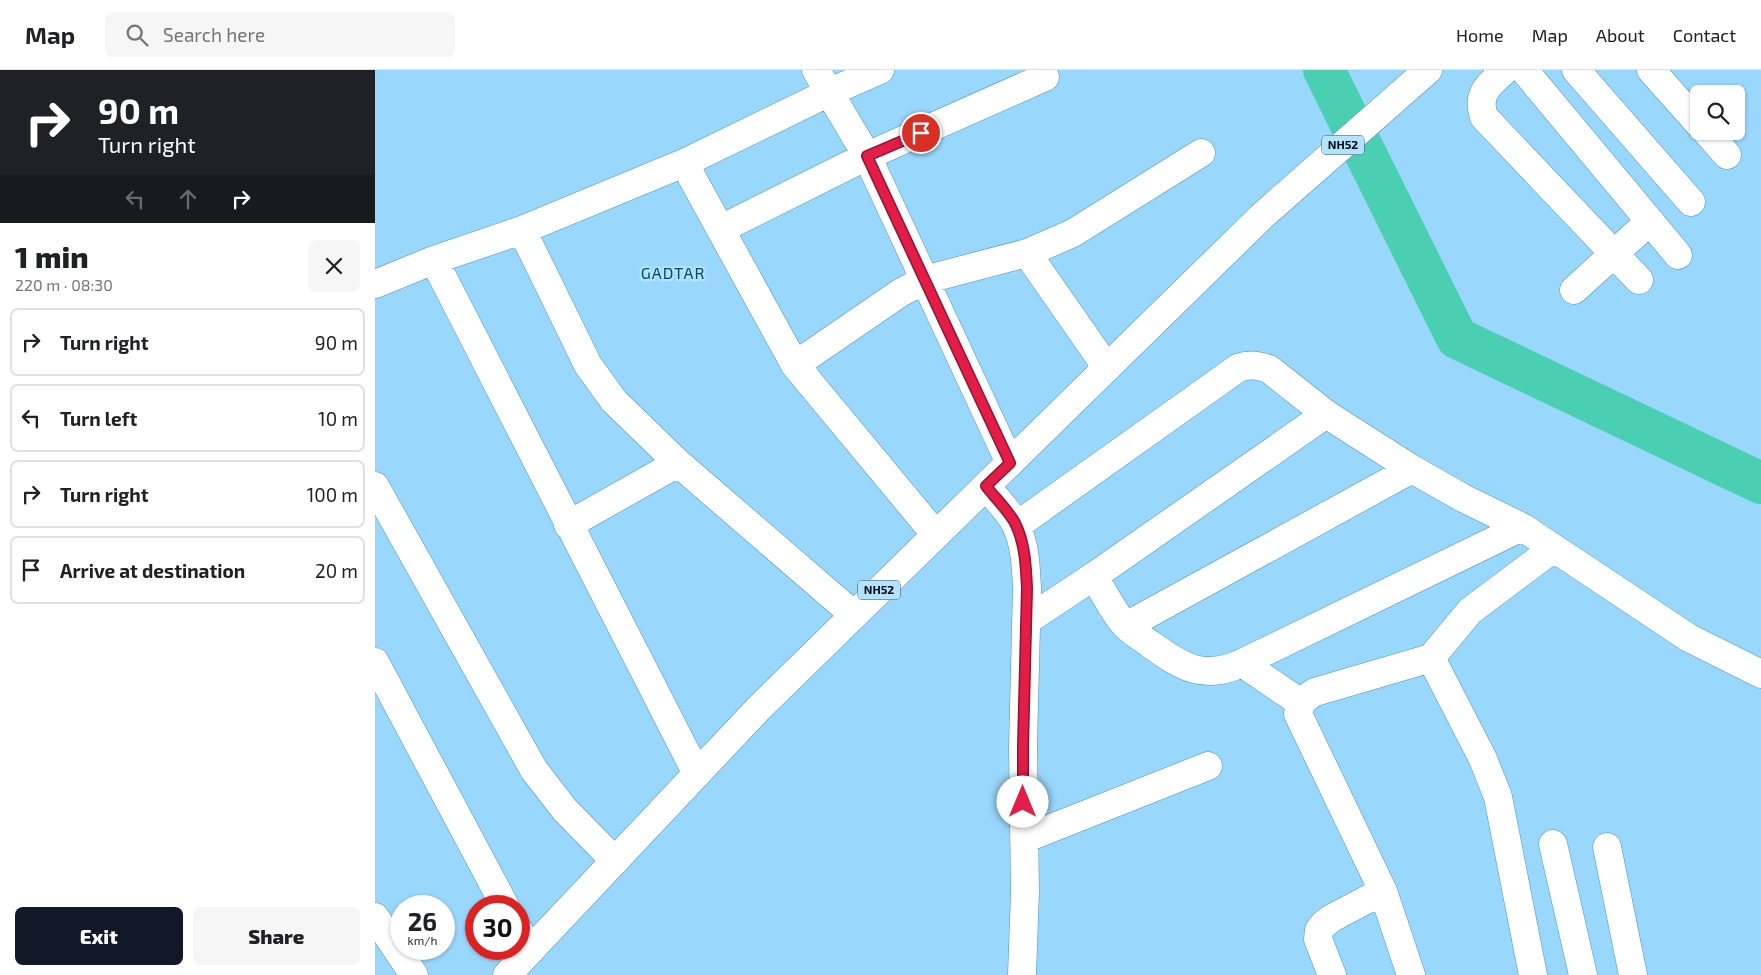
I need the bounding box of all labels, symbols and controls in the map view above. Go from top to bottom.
search box [105,12,455,57]
text: Map [25,20,75,49]
icon: search [123,21,151,49]
text: Search here [163,23,265,46]
text: Home [1456,24,1504,46]
text: Map [1532,24,1568,46]
text: About [1596,24,1645,46]
text: Contact [1673,24,1736,46]
map controls [1690,85,1745,140]
button: search [1690,85,1745,140]
text: 90 m [98,89,179,131]
icon: right [15,90,80,155]
pin [900,112,942,154]
icon: arrive [907,119,935,147]
text: Turn right [98,131,196,157]
road number: NH52 [1322,136,1364,154]
icon: left [121,185,149,213]
icon: ahead [174,185,202,213]
icon: right [227,185,255,213]
text: 1 min [15,238,89,274]
button: close [308,240,360,292]
district label: GADTAR [641,263,705,282]
text: 220 m · 08:30 [15,275,113,294]
icon: right [17,328,45,356]
text: Turn right [60,331,148,354]
text: 90 m [315,331,358,354]
icon: left [17,404,45,432]
text: Turn left [60,407,137,430]
text: 10 m [318,407,358,430]
icon: right [17,480,45,508]
text: Turn right [60,483,148,506]
text: 100 m [307,483,358,506]
icon: arrive [17,556,45,584]
text: Arrive at destination [60,559,245,582]
text: 20 m [315,559,358,582]
road number: NH52 [858,580,900,600]
position arrow [996,775,1048,827]
speed limit sign: 30 [465,895,530,960]
text: 26 [408,906,437,936]
button: Exit [15,907,183,965]
button: Share [193,907,360,965]
text: km/h [408,933,437,947]

